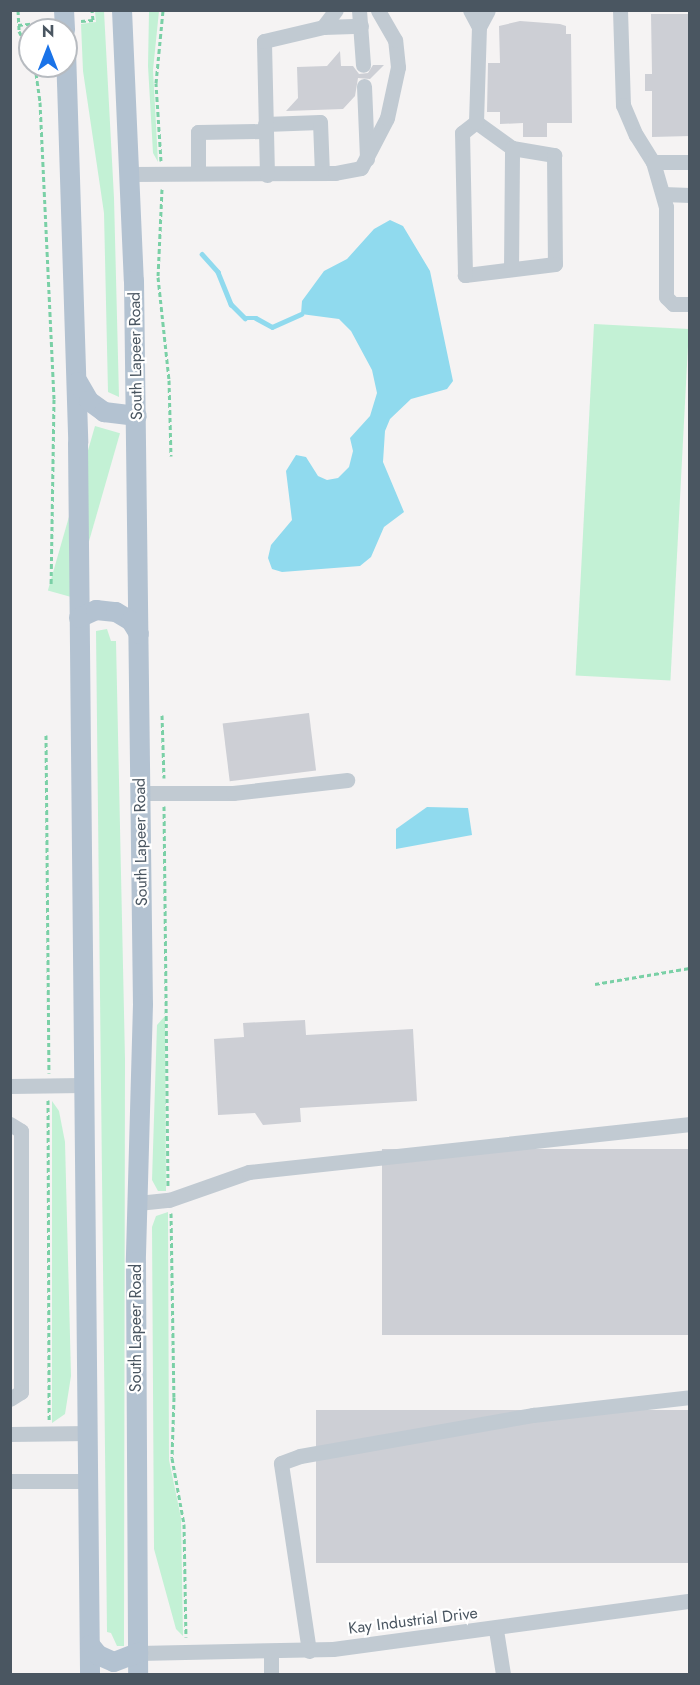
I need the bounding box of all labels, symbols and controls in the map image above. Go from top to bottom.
north arrow [18,18,78,78]
text: N [42,20,54,43]
street label: South Lapeer Road [125,292,147,420]
street label: South Lapeer Road [130,778,152,906]
street label: South Lapeer Road [126,1264,146,1392]
street label: Kay Industrial Drive [347,1604,479,1638]

